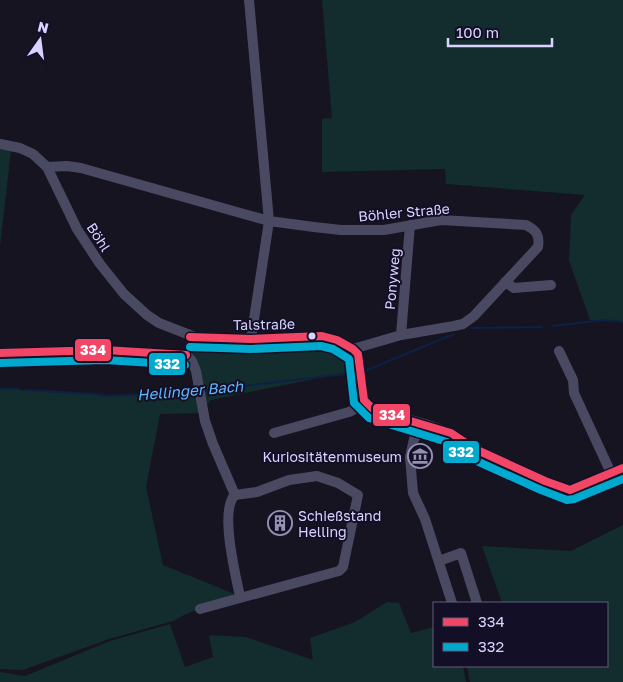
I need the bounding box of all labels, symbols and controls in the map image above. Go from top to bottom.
north arrow [15,15,65,65]
scale bar [448,15,552,47]
text: N [36,17,50,36]
text: 100 m [456,23,499,41]
street label: Böhler Straße [358,200,450,224]
street label: Böhl [83,219,115,255]
street label: Ponyweg [381,247,403,311]
street label: Talstraße [233,315,295,333]
unlabelled marker [307,331,317,341]
line badge: 334 [74,338,112,362]
text: 334 [80,341,106,358]
line badge: 332 [148,352,186,376]
text: 332 [154,355,180,372]
water label: Hellinger Bach [136,376,245,405]
line badge: 334 [372,403,411,427]
text: 334 [379,406,405,423]
line badge: 332 [442,440,480,464]
museum icon: Kuriositätenmuseum [407,443,433,469]
text: 332 [448,443,474,460]
place label: Kuriositätenmuseum [262,448,402,465]
place label: Schießstand Helling [298,507,381,540]
building icon: Schießstand Helling [267,510,293,536]
legend [433,602,608,667]
text: 334 [478,612,505,630]
text: 332 [478,637,504,655]

